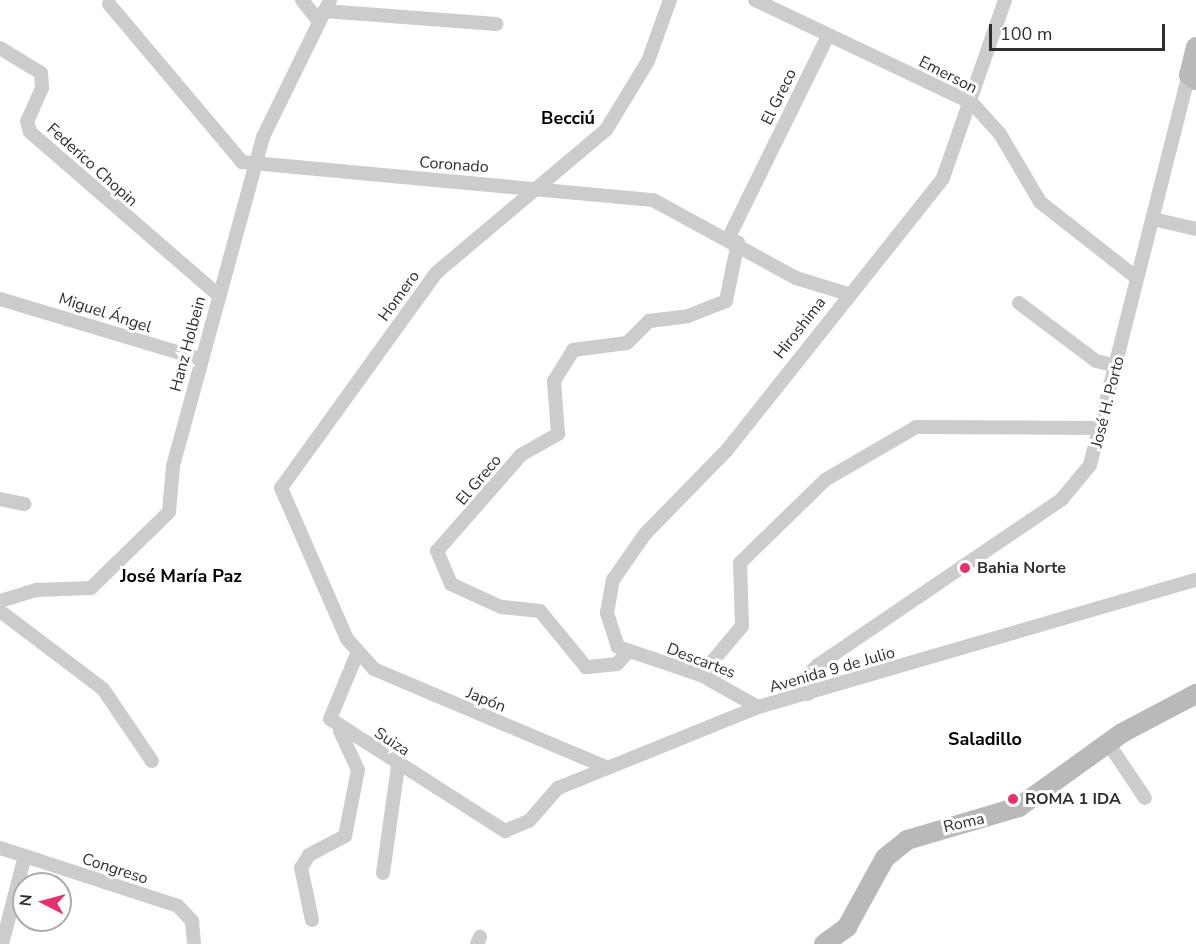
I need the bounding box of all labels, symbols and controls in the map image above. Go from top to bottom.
scale bar [992,12,1168,50]
text: 100 m [1000,22,1052,46]
street label: Emerson [916,52,980,98]
street label: El Greco [757,66,801,128]
district label: Becciú [541,107,595,129]
street label: Federico Chopin [43,119,141,211]
street label: Coronado [419,153,489,177]
street label: Homero [374,267,424,325]
street label: Miguel Ángel [56,289,154,337]
street label: Hiroshima [770,293,830,363]
street label: Hanz Holbein [166,294,210,394]
street label: José H. Porto [1087,354,1129,450]
street label: El Greco [452,451,506,509]
place label: Bahia Norte [977,558,1066,578]
marker: Bahia Norte [958,561,972,575]
district label: José María Paz [120,565,242,587]
street label: Descartes [664,639,738,683]
street label: Avenida 9 de Julio [767,643,897,697]
street label: Japón [463,683,509,717]
street label: Suiza [371,724,413,760]
district label: Saladillo [948,728,1022,750]
place label: ROMA 1 IDA [1025,789,1121,809]
marker: ROMA 1 IDA [1006,792,1020,806]
street label: Roma [942,809,986,837]
street label: Congreso [80,849,150,889]
north arrow [12,872,72,932]
text: N [15,893,38,907]

